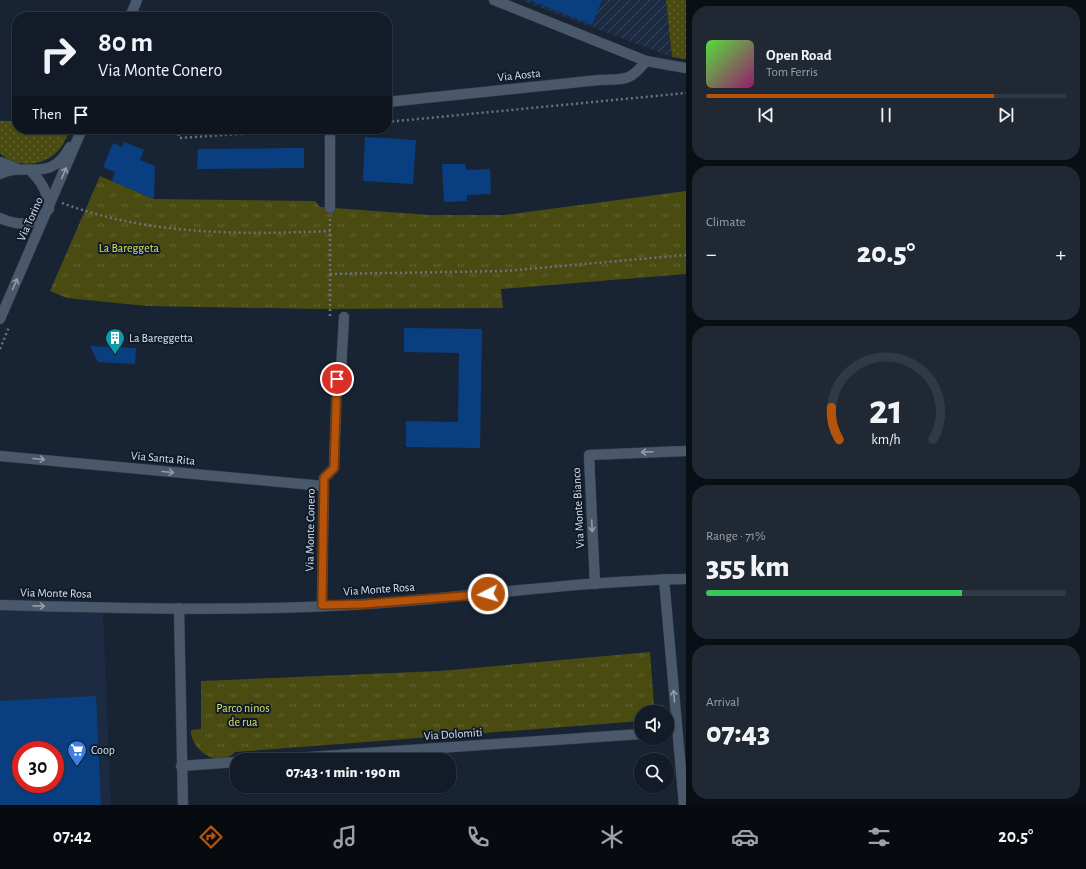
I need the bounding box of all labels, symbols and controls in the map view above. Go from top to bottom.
icon: right [32,28,84,80]
text: 80 m [98,29,153,57]
text: Open Road [766,48,832,63]
text: Via Monte Conero [98,62,222,80]
text: Tom Ferris [766,66,818,79]
street label: Via Aosta [497,67,542,83]
icon: arrive [70,104,92,126]
icon: previous [755,104,777,126]
icon: pause [875,104,897,126]
icon: next [995,104,1017,126]
text: Then [32,107,62,122]
one-way arrow [61,168,68,180]
street label: Via Torino [15,195,45,243]
text: Climate [706,216,745,229]
text: 20.5° [857,238,915,268]
park label: La Bareggeta [99,242,160,254]
text: − [706,243,717,265]
text: + [1055,243,1066,265]
one-way arrow [12,278,20,290]
building icon: La Bareggetta [104,327,126,355]
place label: La Bareggetta [129,332,194,344]
pin [320,362,354,396]
icon: arrive [326,368,348,390]
text: 21 [869,390,903,431]
text: km/h [871,433,901,447]
street label: Via Santa Rita [130,449,196,467]
one-way arrow [641,449,654,456]
one-way arrow [32,456,45,463]
street label: Via Monte Bianco [570,467,586,549]
one-way arrow [161,468,174,475]
street label: Via Monte Conero [303,488,317,572]
one-way arrow [589,519,596,532]
text: Range · 71% [706,530,766,543]
text: 355 km [706,552,790,582]
position arrow [467,573,509,615]
street label: Via Monte Rosa [343,580,416,597]
street label: Via Monte Rosa [20,586,92,600]
one-way arrow [32,602,45,610]
one-way arrow [671,690,678,703]
text: Arrival [706,696,739,709]
park label: Parco ninos de rua [216,702,270,728]
map controls [634,705,674,793]
button: sound [634,705,674,745]
text: 07:43 [706,718,770,748]
street label: Via Dolomiti [423,726,483,742]
supermarket icon: Coop [66,739,88,767]
speed limit sign: 30 [12,741,64,793]
place label: Coop [91,744,115,756]
button: search [634,753,674,793]
text: 07:43 · 1 min · 190 m [286,765,400,780]
icon: directions [197,823,225,851]
icon: music [331,823,359,851]
icon: phone [464,823,492,851]
icon: climate [598,823,626,851]
icon: car [731,823,759,851]
icon: filters [865,823,893,851]
text: 07:42 [53,828,92,846]
text: 20.5° [998,828,1033,846]

